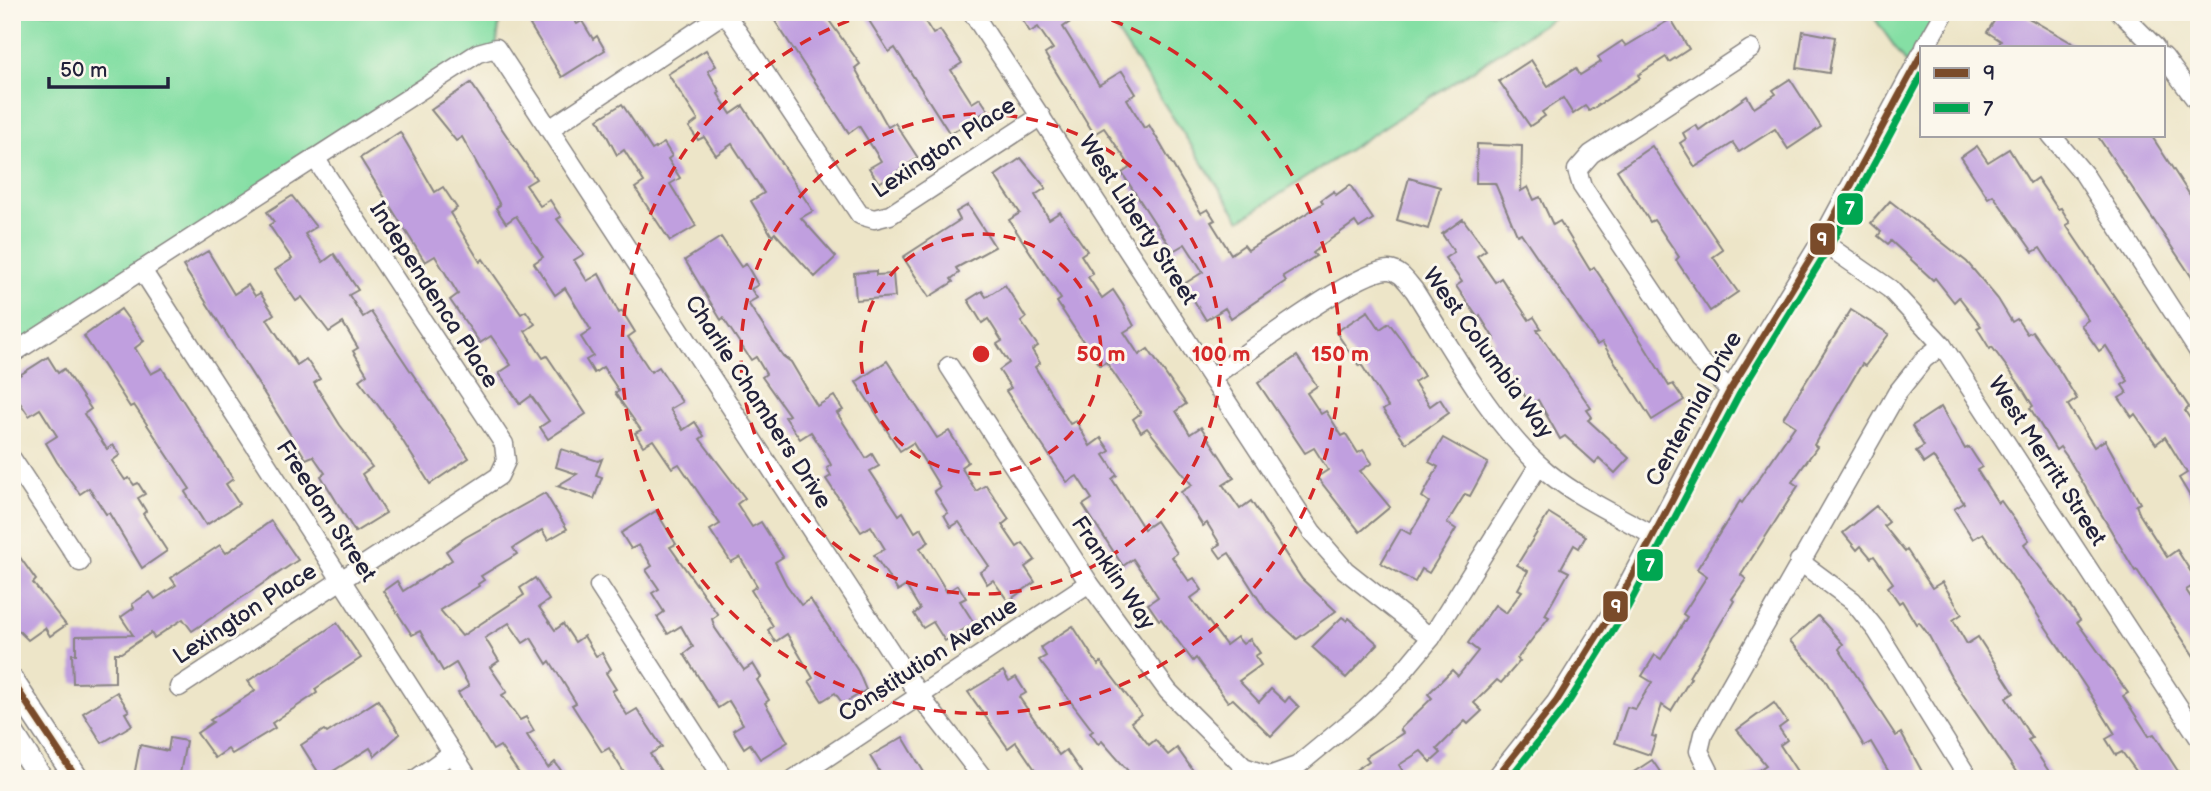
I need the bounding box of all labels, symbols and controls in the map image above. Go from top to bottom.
scale bar [49,46,168,90]
legend [1920,46,2166,136]
text: 50 m [60,58,107,83]
text: 9 [1983,61,1995,86]
street label: Lexington Place [867,91,1021,205]
text: 7 [1983,97,1994,122]
street label: West Liberty Street [1073,130,1203,310]
line badge: 7 [1836,192,1864,226]
street label: Independenca Place [363,197,505,393]
text: 7 [1845,198,1856,221]
line badge: 9 [1809,222,1836,256]
text: 9 [1816,229,1828,252]
street label: West Columbia Way [1417,262,1560,444]
street label: Charlie Chambers Drive [679,290,837,514]
street label: Centennial Drive [1640,327,1748,491]
centre of rings [969,342,993,366]
text: 50 m [1077,342,1125,367]
text: 100 m [1192,342,1250,367]
text: 150 m [1311,342,1369,367]
street label: West Merritt Street [1982,371,2112,551]
street label: Freedom Street [270,435,382,587]
street label: Franklin Way [1065,511,1161,635]
line badge: 7 [1636,548,1664,582]
text: 7 [1645,555,1656,578]
street label: Lexington Place [168,557,322,671]
line badge: 9 [1602,590,1629,623]
street label: Constitution Avenue [833,592,1023,728]
text: 9 [1610,596,1622,619]

